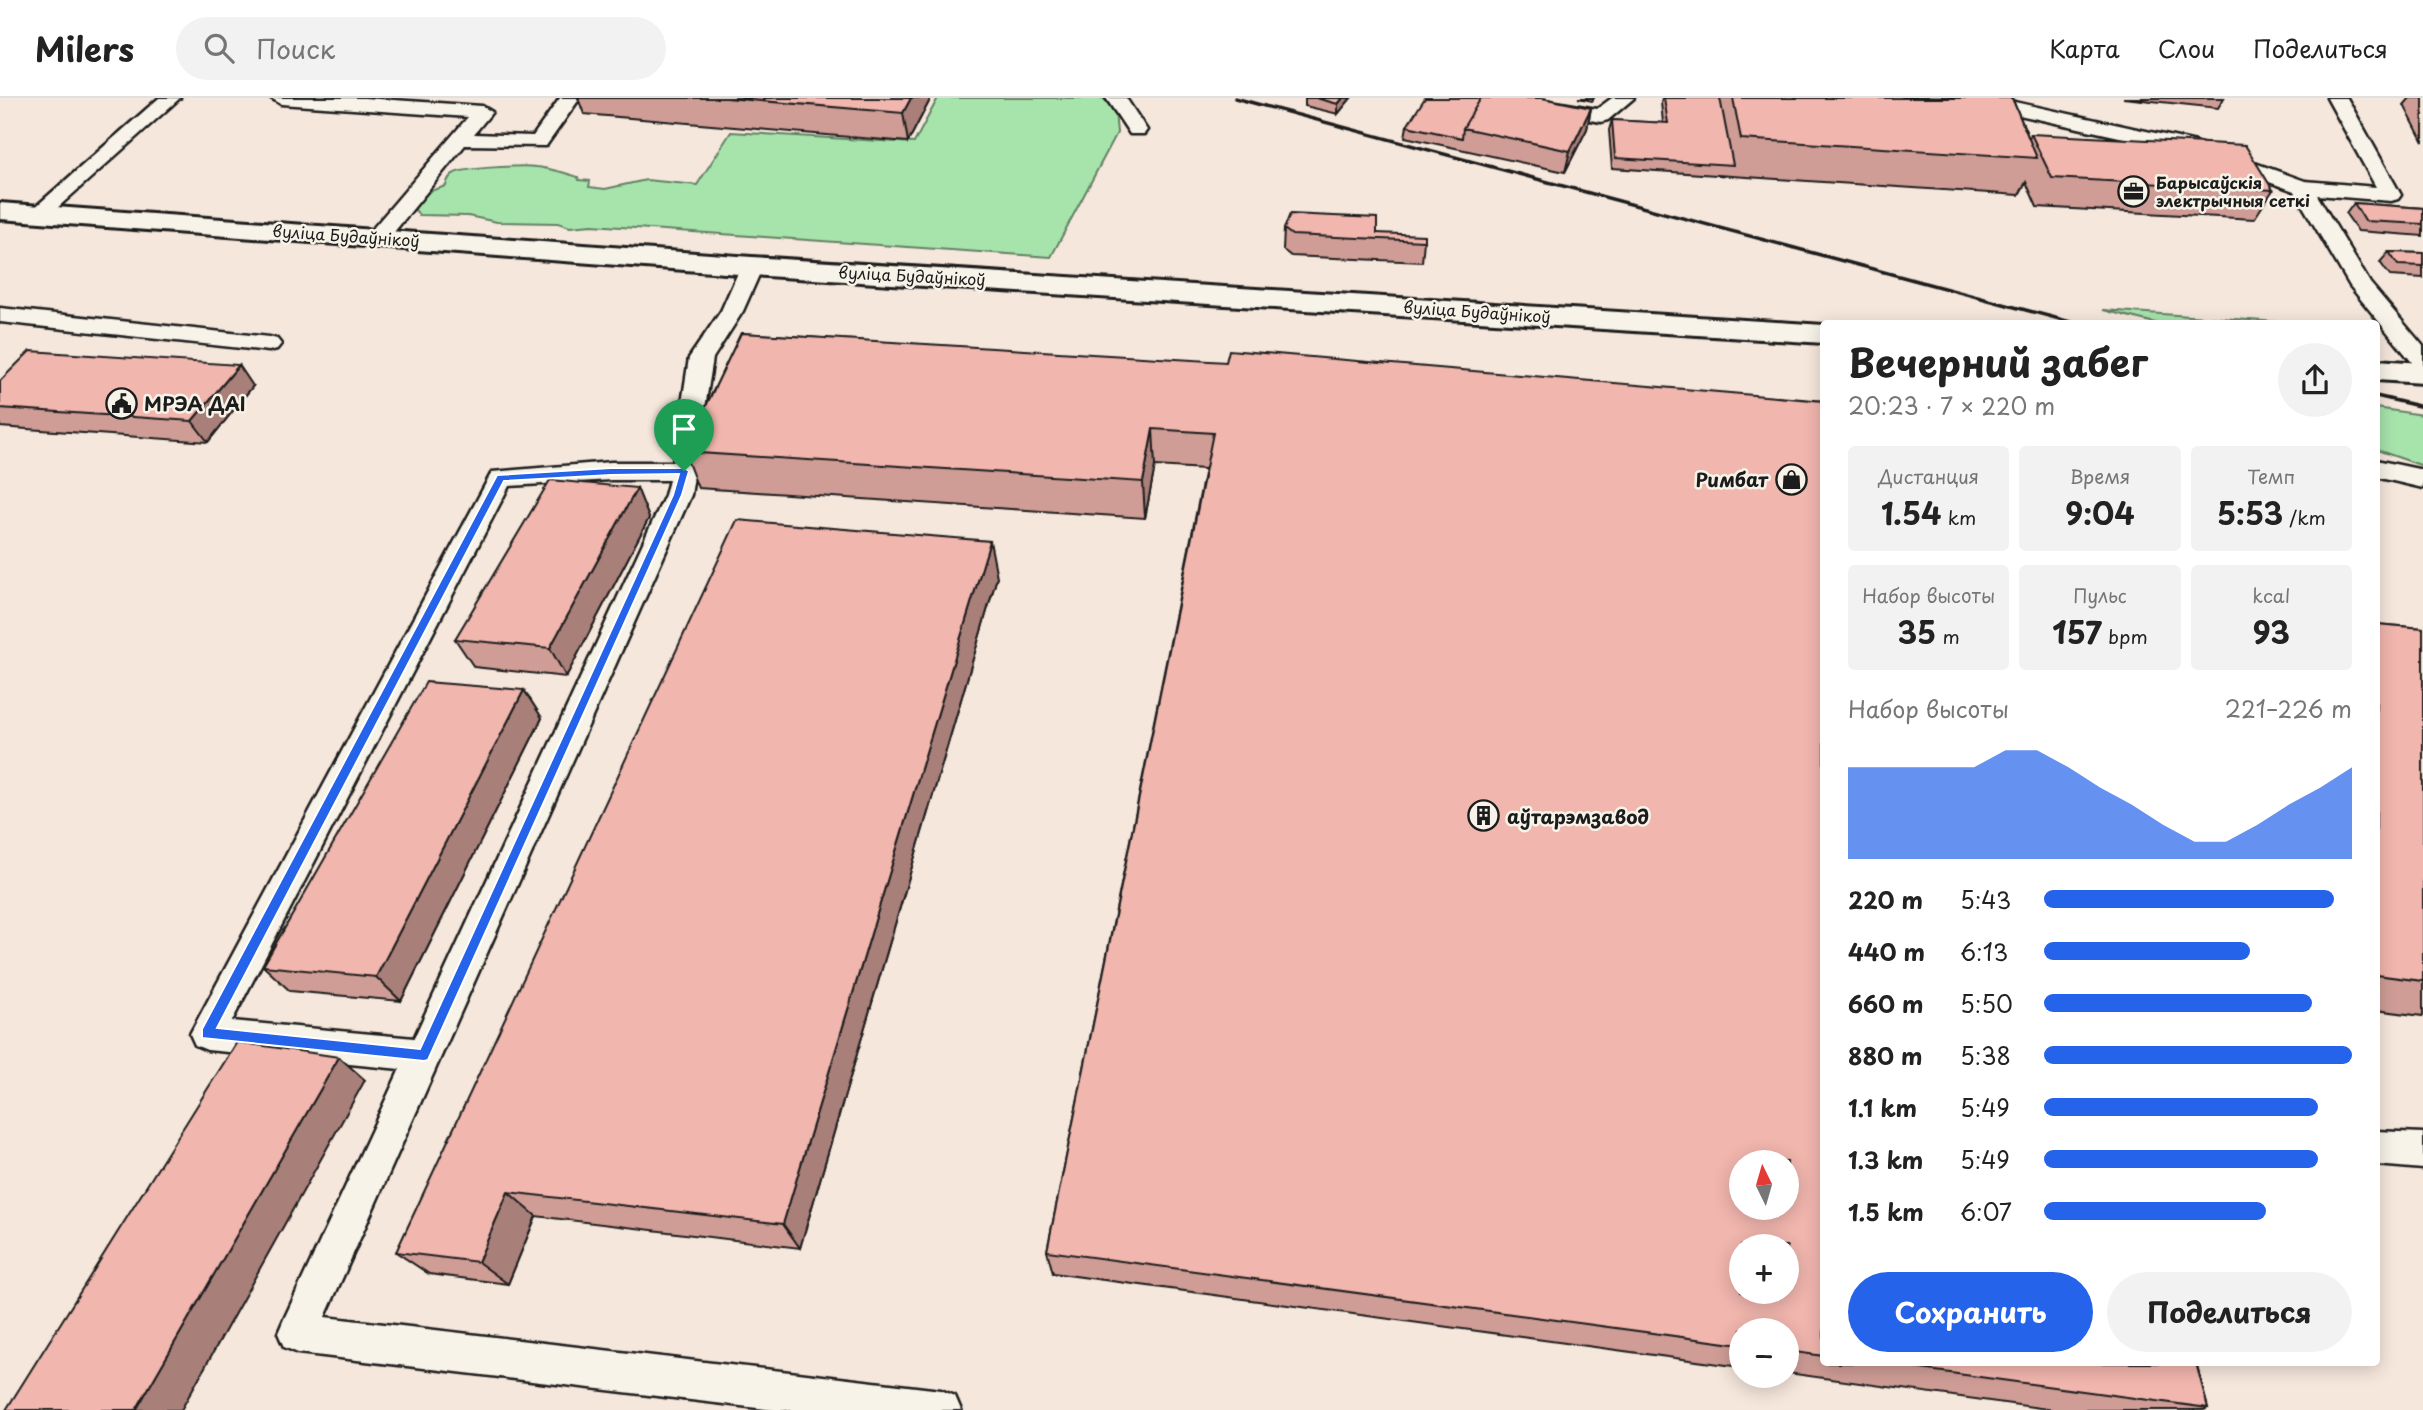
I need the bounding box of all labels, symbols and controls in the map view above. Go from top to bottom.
search box [176,17,666,80]
text: Milers [35,23,134,73]
icon: search [200,29,238,67]
text: Поиск [256,29,335,68]
text: Карта [2049,30,2120,66]
text: Слои [2158,30,2215,66]
text: Поделиться [2253,30,2388,66]
place label: Барысаўскія электрычныя сеткі [2156,170,2310,212]
office icon: Барысаўскія электрычныя сеткі [2116,174,2150,208]
street label: вуліца Будаўнікоў [272,218,420,252]
street label: вуліца Будаўнікоў [838,259,986,291]
street label: вуліца Будаўнікоў [1403,294,1551,328]
text: Вечерний забег [1848,333,2148,390]
button: share [2278,343,2352,417]
public building icon: МРЭА ДАІ [104,386,138,420]
text: 20:23 · 7 × 220 m [1848,388,2055,423]
place label: МРЭА ДАІ [144,389,245,417]
pin [654,399,714,471]
icon: arrive [665,410,703,448]
shop icon: Римбат [1774,462,1808,496]
text: Дистанция [1878,462,1979,490]
text: Время [2070,462,2130,490]
text: Темп [2247,462,2295,490]
place label: Римбат [1695,465,1769,493]
text: 1.54 [1881,490,1942,535]
text: 9:04 [2065,490,2135,535]
text: 5:53 [2217,490,2283,535]
text: km [1942,503,1976,531]
text: /km [2283,503,2326,531]
text: Набор высоты [1862,581,1995,609]
text: Пульс [2073,581,2127,609]
text: kcal [2252,581,2290,609]
text: 35 [1898,609,1936,654]
text: 157 [2052,609,2102,654]
text: 93 [2253,609,2290,654]
text: m [1936,622,1960,650]
text: bpm [2102,622,2148,650]
text: Набор высоты [1848,691,2009,726]
text: 221–226 m [2225,691,2352,726]
building icon: аўтарэмзавод [1467,799,1501,833]
place label: аўтарэмзавод [1507,802,1649,830]
text: 220 m [1848,882,1923,917]
text: 5:43 [1960,882,2011,917]
text: 440 m [1848,934,1925,969]
text: 6:13 [1960,934,2008,969]
text: 660 m [1848,986,1924,1021]
text: 5:50 [1960,986,2013,1021]
text: 880 m [1848,1038,1923,1073]
text: 5:38 [1960,1038,2011,1073]
text: 1.1 km [1848,1090,1917,1125]
text: 5:49 [1960,1090,2010,1125]
text: 1.3 km [1848,1142,1923,1177]
text: 5:49 [1960,1142,2010,1177]
north arrow [1729,1150,1799,1220]
map controls [1729,1150,1799,1388]
text: 1.5 km [1848,1194,1924,1229]
text: 6:07 [1960,1194,2012,1229]
button: + [1729,1234,1799,1304]
button: Сохранить [1848,1272,2093,1352]
button: Поделиться [2107,1272,2352,1352]
button: − [1729,1318,1799,1388]

